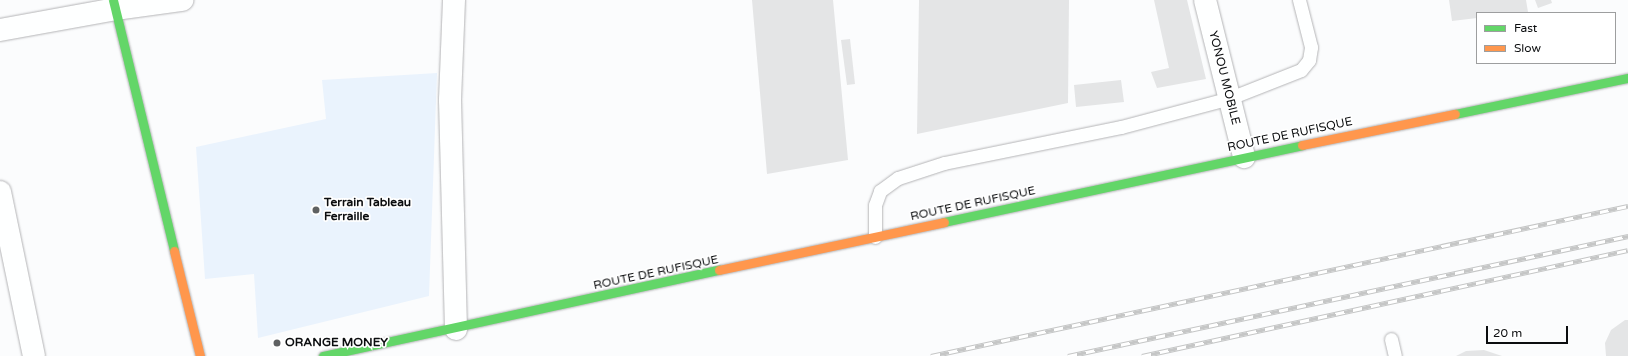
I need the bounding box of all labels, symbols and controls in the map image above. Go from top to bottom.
legend [1476,12,1616,64]
text: Fast [1514,21,1537,35]
street label: YONOU MOBILE [1205,30,1243,126]
text: Slow [1514,41,1541,55]
street label: ROUTE DE RUFISQUE [1226,115,1354,155]
street label: ROUTE DE RUFISQUE [909,184,1037,224]
place label: Terrain Tableau Ferraille [324,196,411,224]
marker: Terrain Tableau Ferraille [311,205,321,215]
street label: ROUTE DE RUFISQUE [592,253,720,293]
scale bar [1488,318,1570,344]
text: 20 m [1493,326,1522,340]
place label: ORANGE MONEY [285,336,388,350]
marker: ORANGE MONEY [272,338,282,348]

